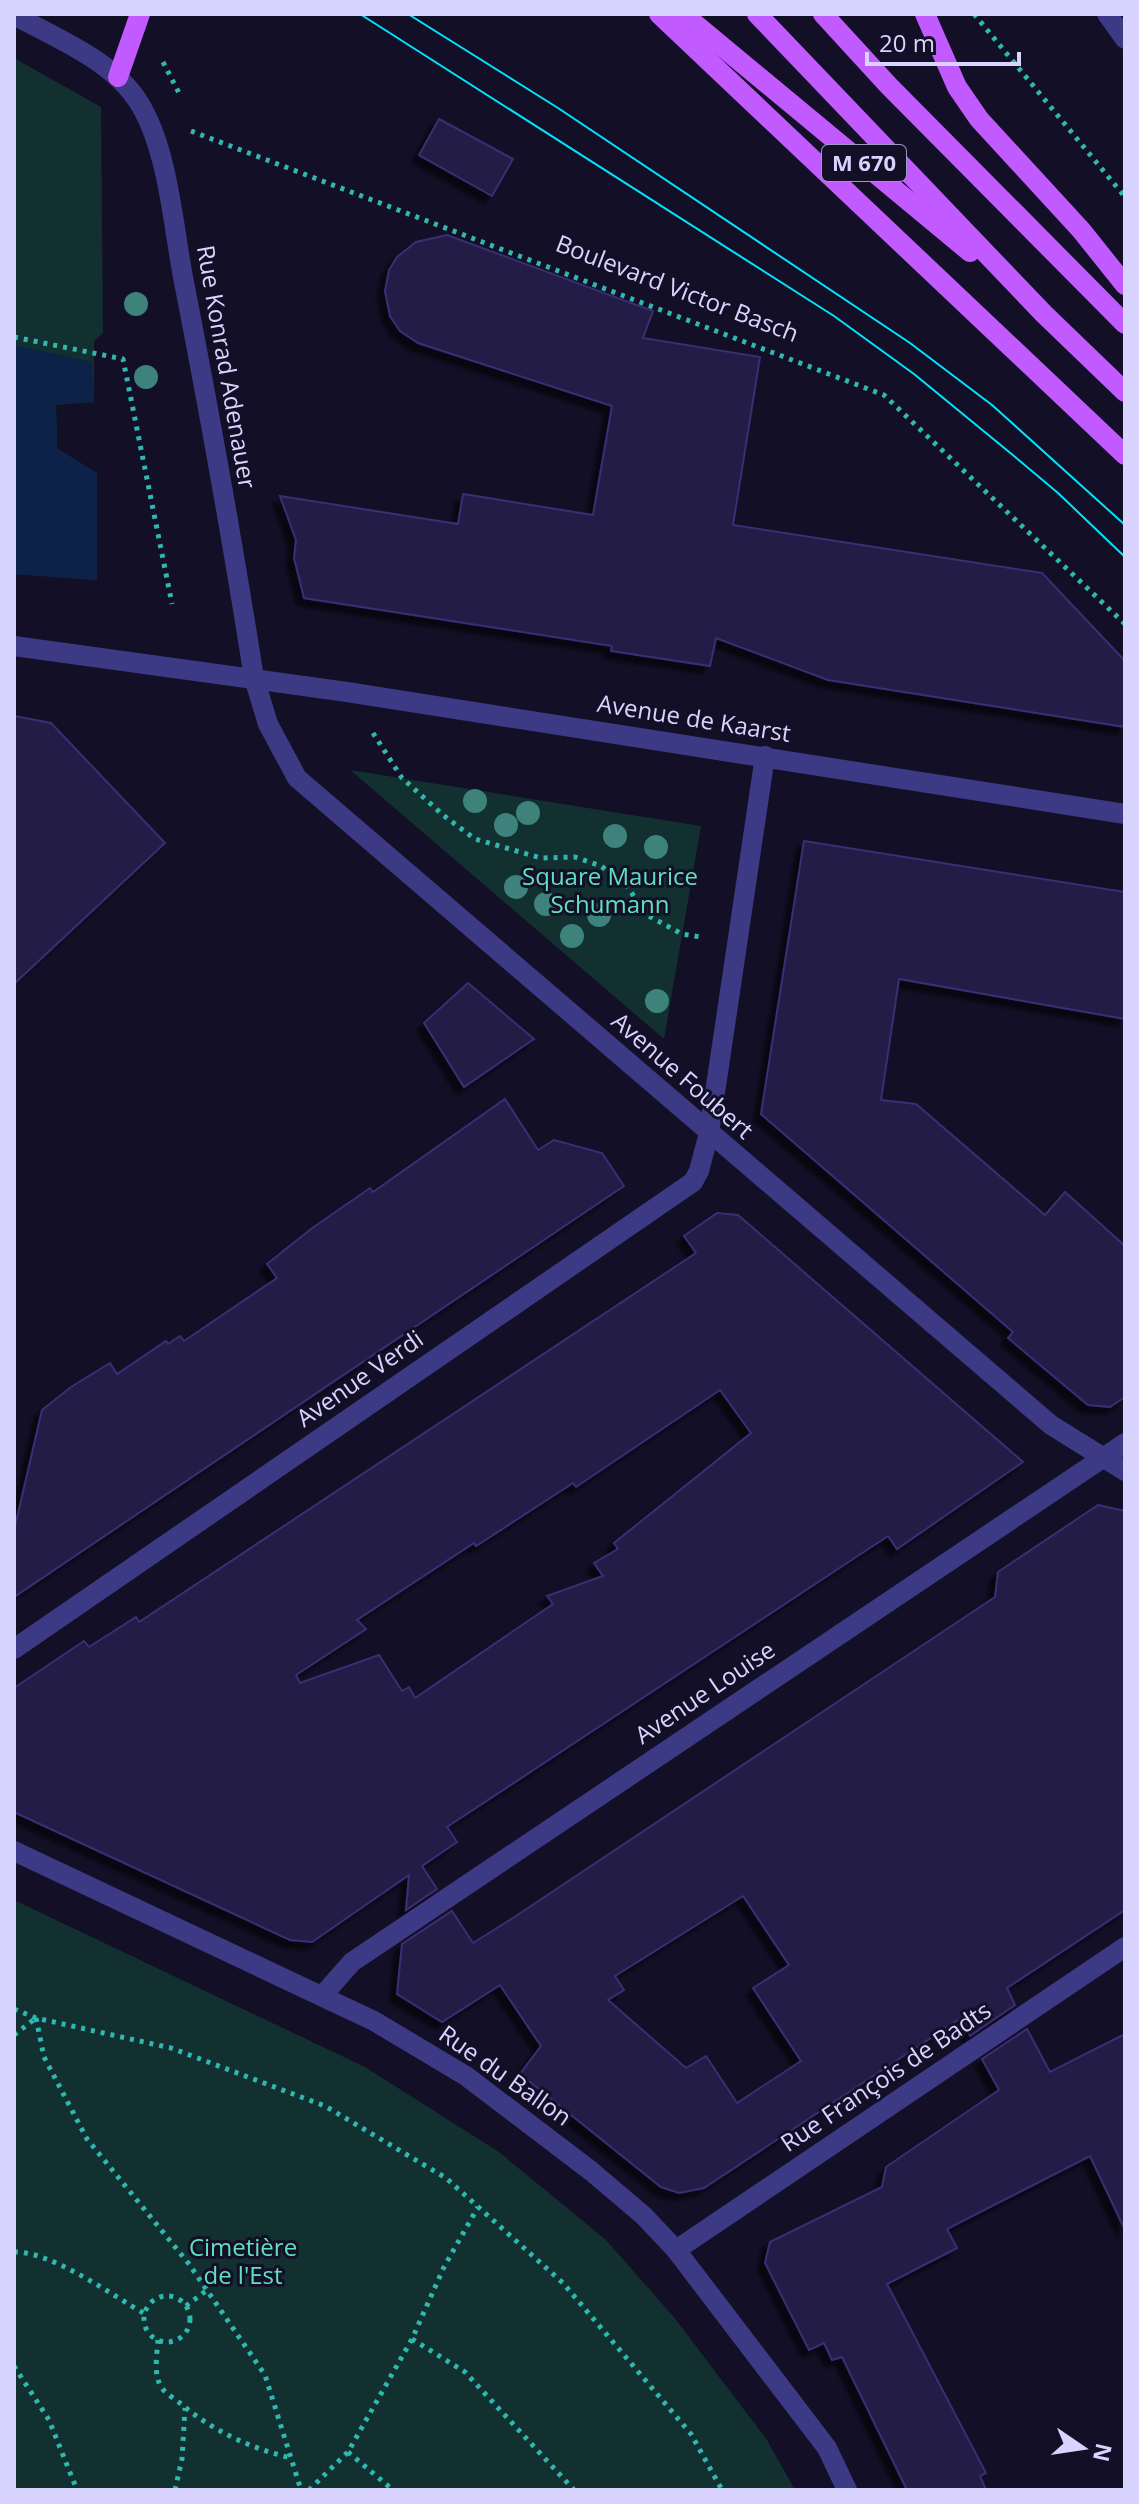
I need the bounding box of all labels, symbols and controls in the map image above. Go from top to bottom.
scale bar [867,16,1019,66]
text: 20 m [879,26,935,59]
road number: M 670 [822,145,906,181]
street label: Boulevard Victor Basch [551,226,804,349]
street label: Rue Konrad Adenauer [190,242,265,491]
street label: Avenue de Kaarst [595,686,793,749]
park label: Square Maurice Schumann [522,859,698,920]
street label: Avenue Foubert [605,1004,761,1146]
street label: Avenue Verdi [289,1322,429,1434]
street label: Avenue Louise [628,1633,781,1751]
street label: Rue François de Badts [774,1993,997,2159]
street label: Rue du Ballon [433,2017,579,2133]
park label: Cimetière de l'Est [189,2230,297,2291]
north arrow [1043,2408,1123,2488]
text: N [1087,2441,1120,2465]

